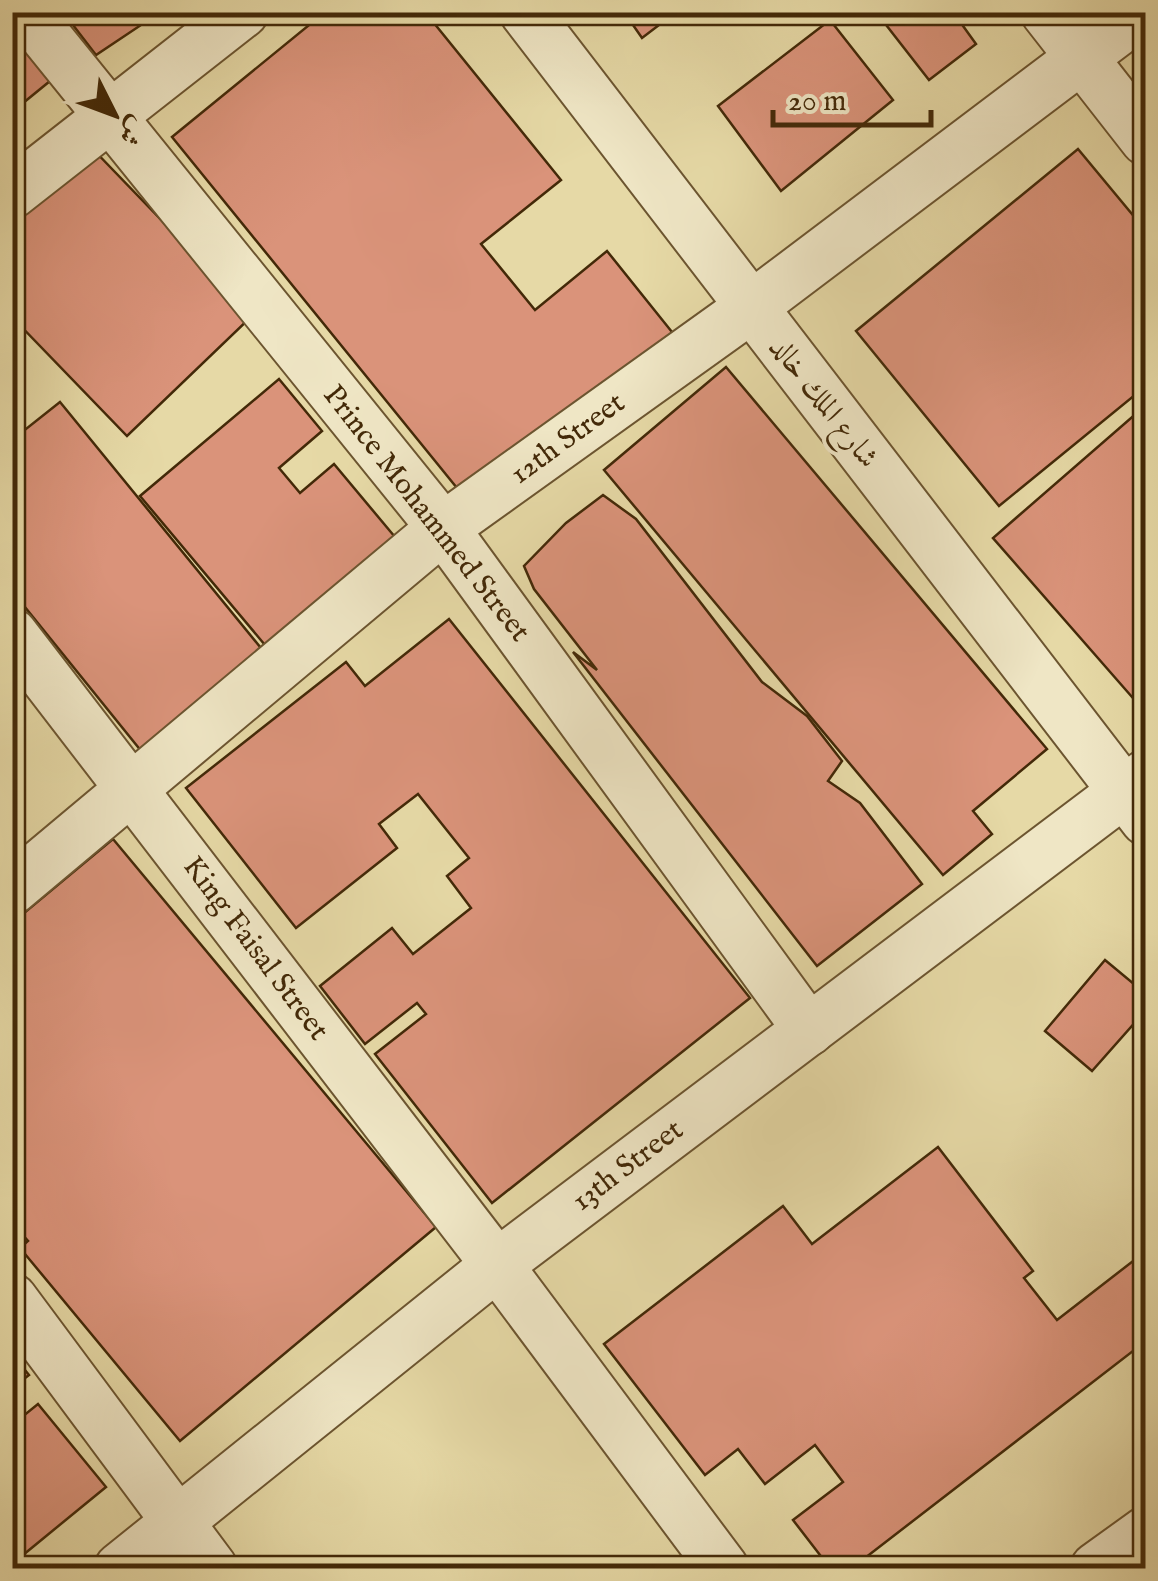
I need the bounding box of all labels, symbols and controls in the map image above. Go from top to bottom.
north arrow [65,65,165,165]
scale bar [773,65,930,127]
text: 20 m [788,83,847,121]
text: ش [109,108,154,152]
street label: شارع الملك خالد [757,330,886,479]
street label: Prince Mohammed Street [314,378,538,650]
street label: 12th Street [503,385,633,493]
street label: King Faisal Street [173,849,337,1049]
street label: 13th Street [565,1112,691,1220]

